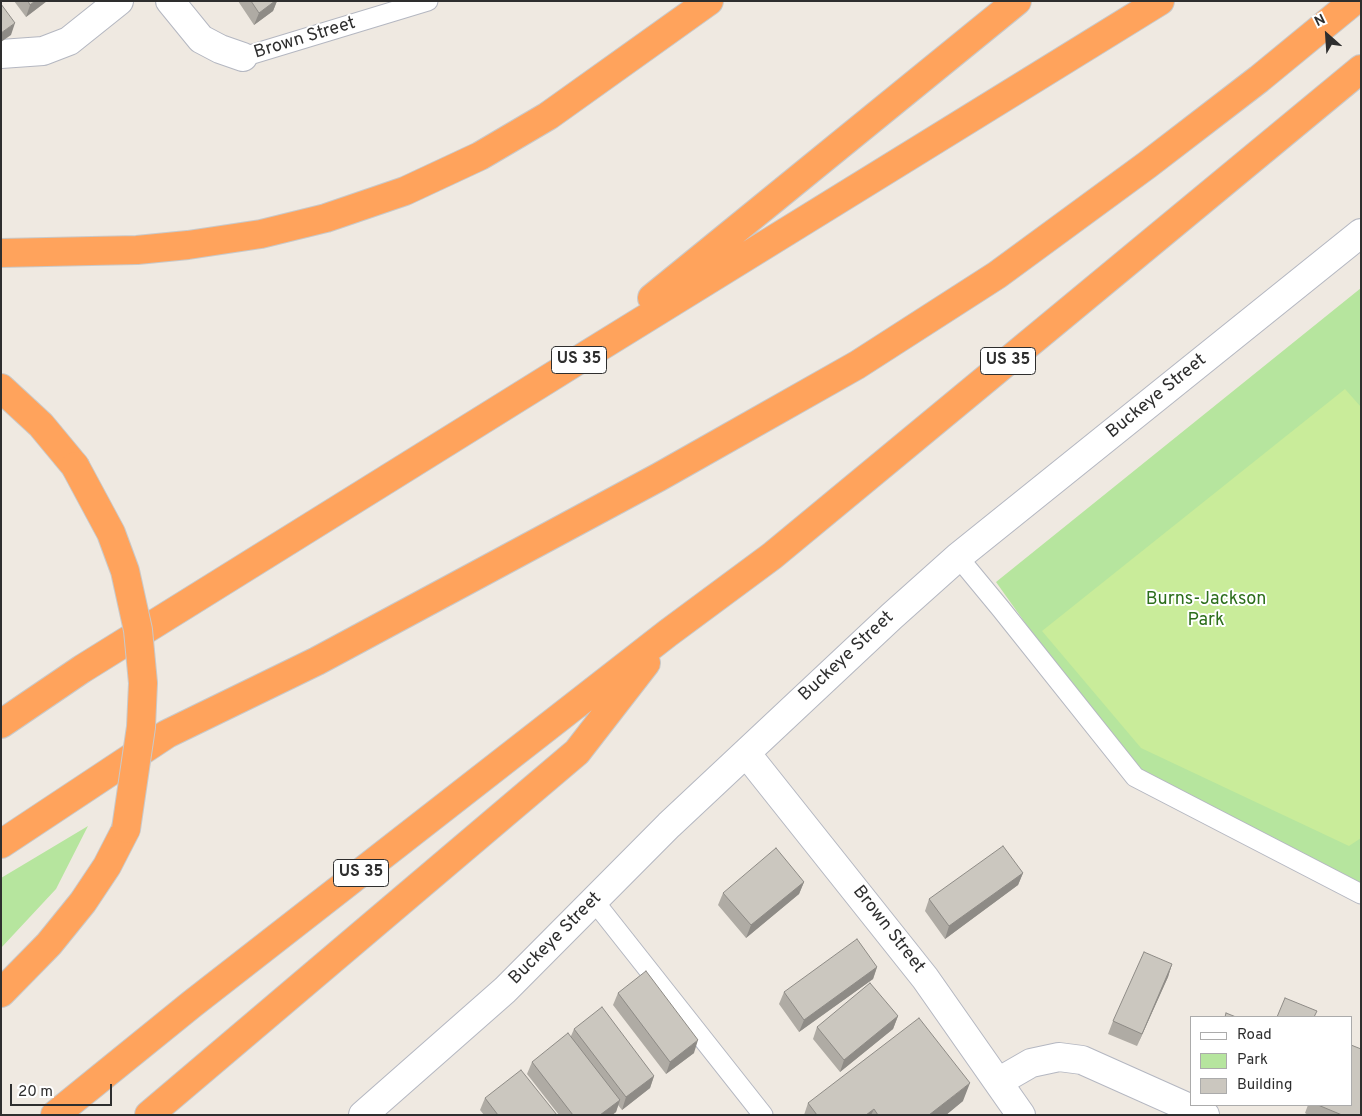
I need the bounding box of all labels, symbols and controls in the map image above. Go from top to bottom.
north arrow [1302,10,1352,60]
text: N [1312,11,1328,31]
street label: Brown Street [252,13,358,65]
road number: US 35 [552,346,606,374]
road number: US 35 [980,348,1036,374]
street label: Buckeye Street [1103,350,1211,444]
park label: Burns-Jackson Park [1146,589,1266,632]
street label: Buckeye Street [795,607,899,707]
road number: US 35 [334,860,388,886]
street label: Brown Street [847,882,929,978]
street label: Buckeye Street [505,888,607,990]
legend [1190,1016,1352,1106]
text: Road [1237,1026,1272,1045]
text: Park [1237,1051,1268,1070]
scale bar [12,1074,115,1106]
text: Building [1237,1076,1292,1095]
text: 20 m [18,1083,53,1102]

